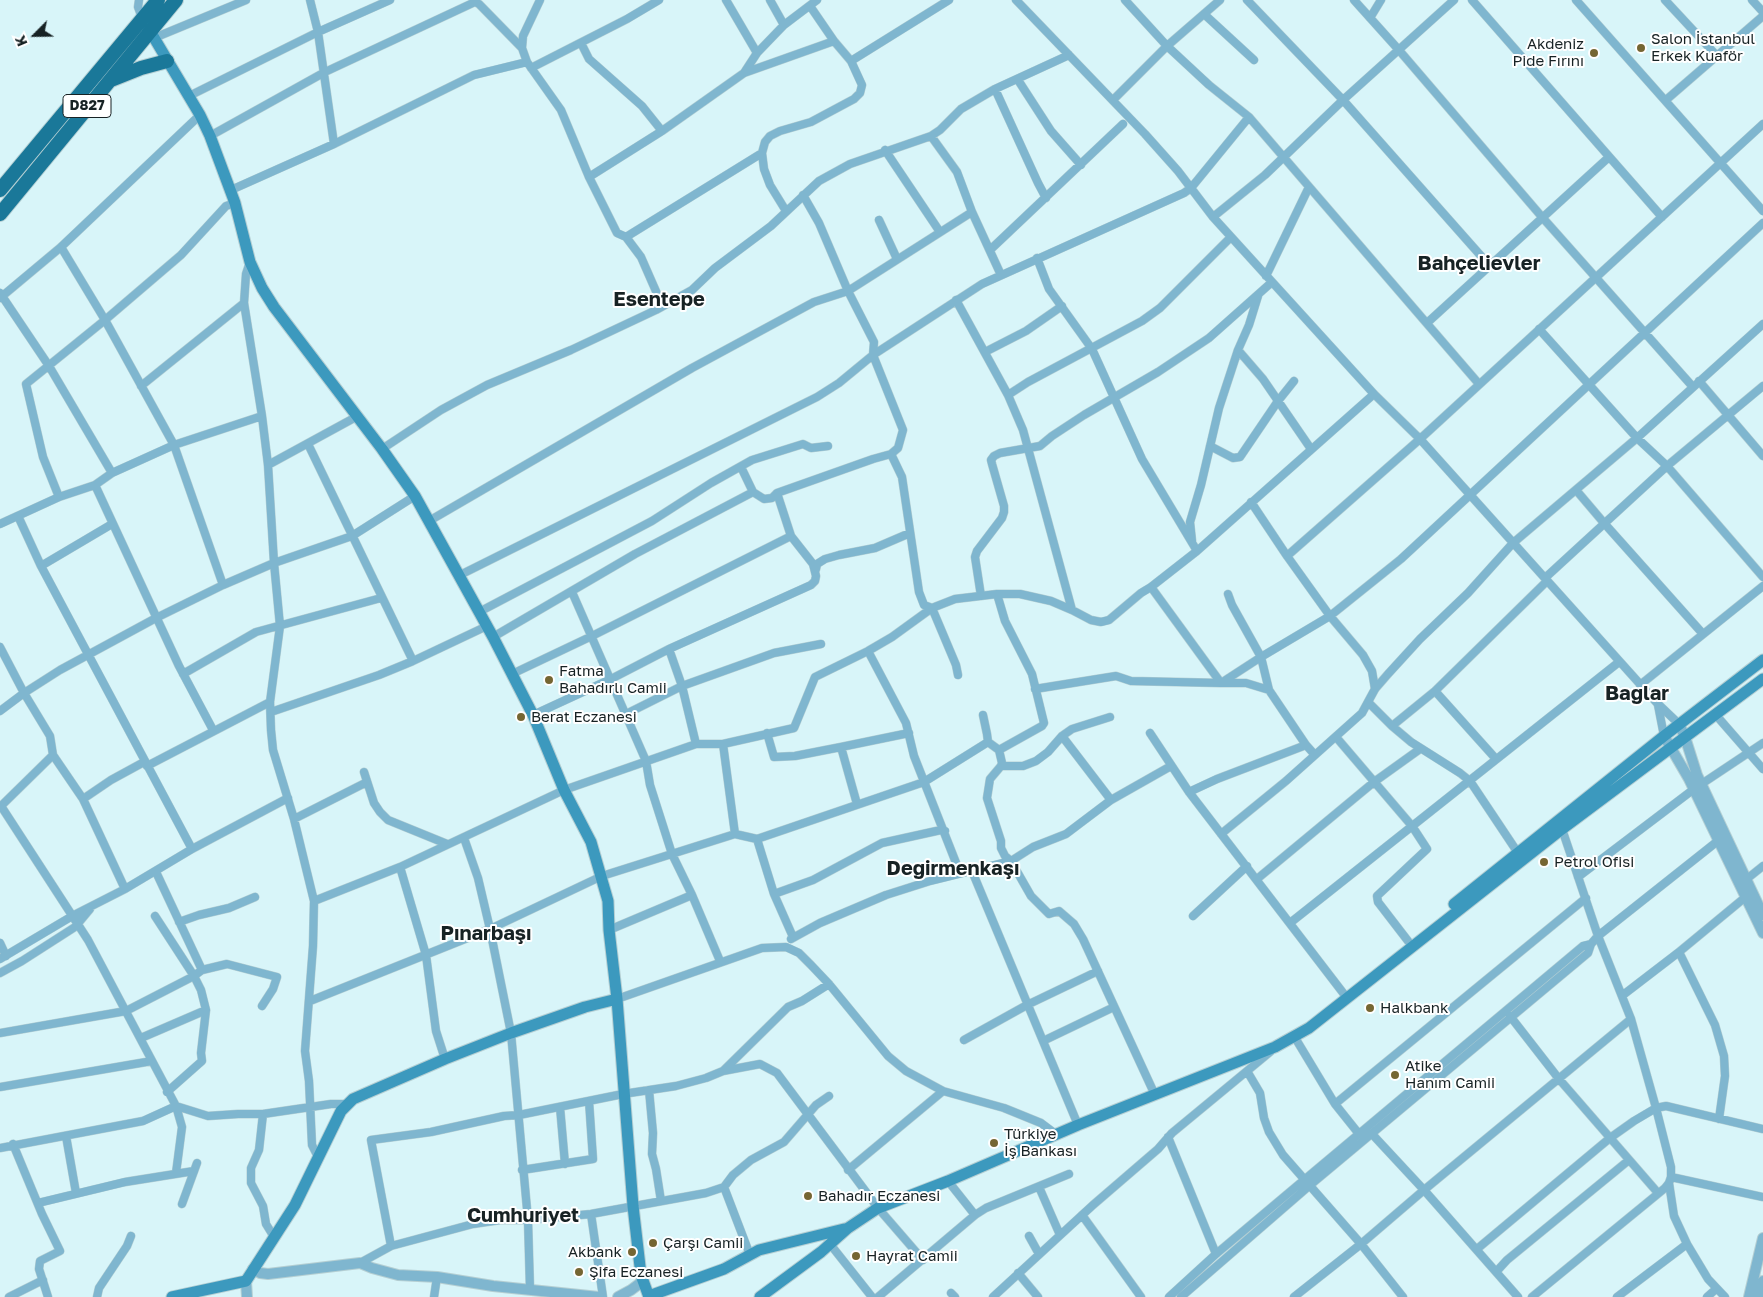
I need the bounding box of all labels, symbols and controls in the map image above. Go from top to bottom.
north arrow [10,10,60,60]
place label: Salon İstanbul Erkek Kuaför [1651,30,1755,65]
text: K [11,33,31,49]
place label: Akdeniz Pide Fırını [1512,35,1584,70]
marker: Salon İstanbul Erkek Kuaför [1635,42,1647,54]
marker: Akdeniz Pide Fırını [1588,47,1600,59]
road number: D827 [63,94,111,118]
district label: Bahçelievler [1418,252,1540,276]
district label: Esentepe [613,288,705,312]
place label: Fatma Bahadırlı Camii [559,662,667,697]
marker: Fatma Bahadırlı Camii [543,674,555,686]
district label: Bağlar [1605,682,1669,706]
place label: Berat Eczanesi [531,708,637,726]
marker: Berat Eczanesi [515,711,527,723]
place label: Petrol Ofisi [1554,853,1634,871]
marker: Petrol Ofisi [1538,856,1550,868]
district label: Değirmenkaşı [887,857,1019,881]
district label: Pınarbaşı [441,922,531,946]
place label: Halkbank [1380,999,1449,1017]
marker: Halkbank [1364,1002,1376,1014]
place label: Atike Hanım Camii [1405,1057,1495,1092]
marker: Atike Hanım Camii [1389,1069,1401,1081]
place label: Türkiye İş Bankası [1004,1125,1077,1160]
marker: Türkiye İş Bankası [988,1137,1000,1149]
place label: Bahadır Eczanesi [818,1187,940,1205]
marker: Bahadır Eczanesi [802,1190,814,1202]
district label: Cumhuriyet [467,1204,579,1228]
place label: Çarşı Camii [663,1234,743,1252]
marker: Çarşı Camii [647,1237,659,1249]
place label: Akbank [568,1243,622,1261]
marker: Akbank [626,1246,638,1258]
place label: Hayrat Camii [866,1247,958,1265]
marker: Hayrat Camii [850,1250,862,1262]
place label: Şifa Eczanesi [589,1263,683,1281]
marker: Şifa Eczanesi [573,1266,585,1278]

